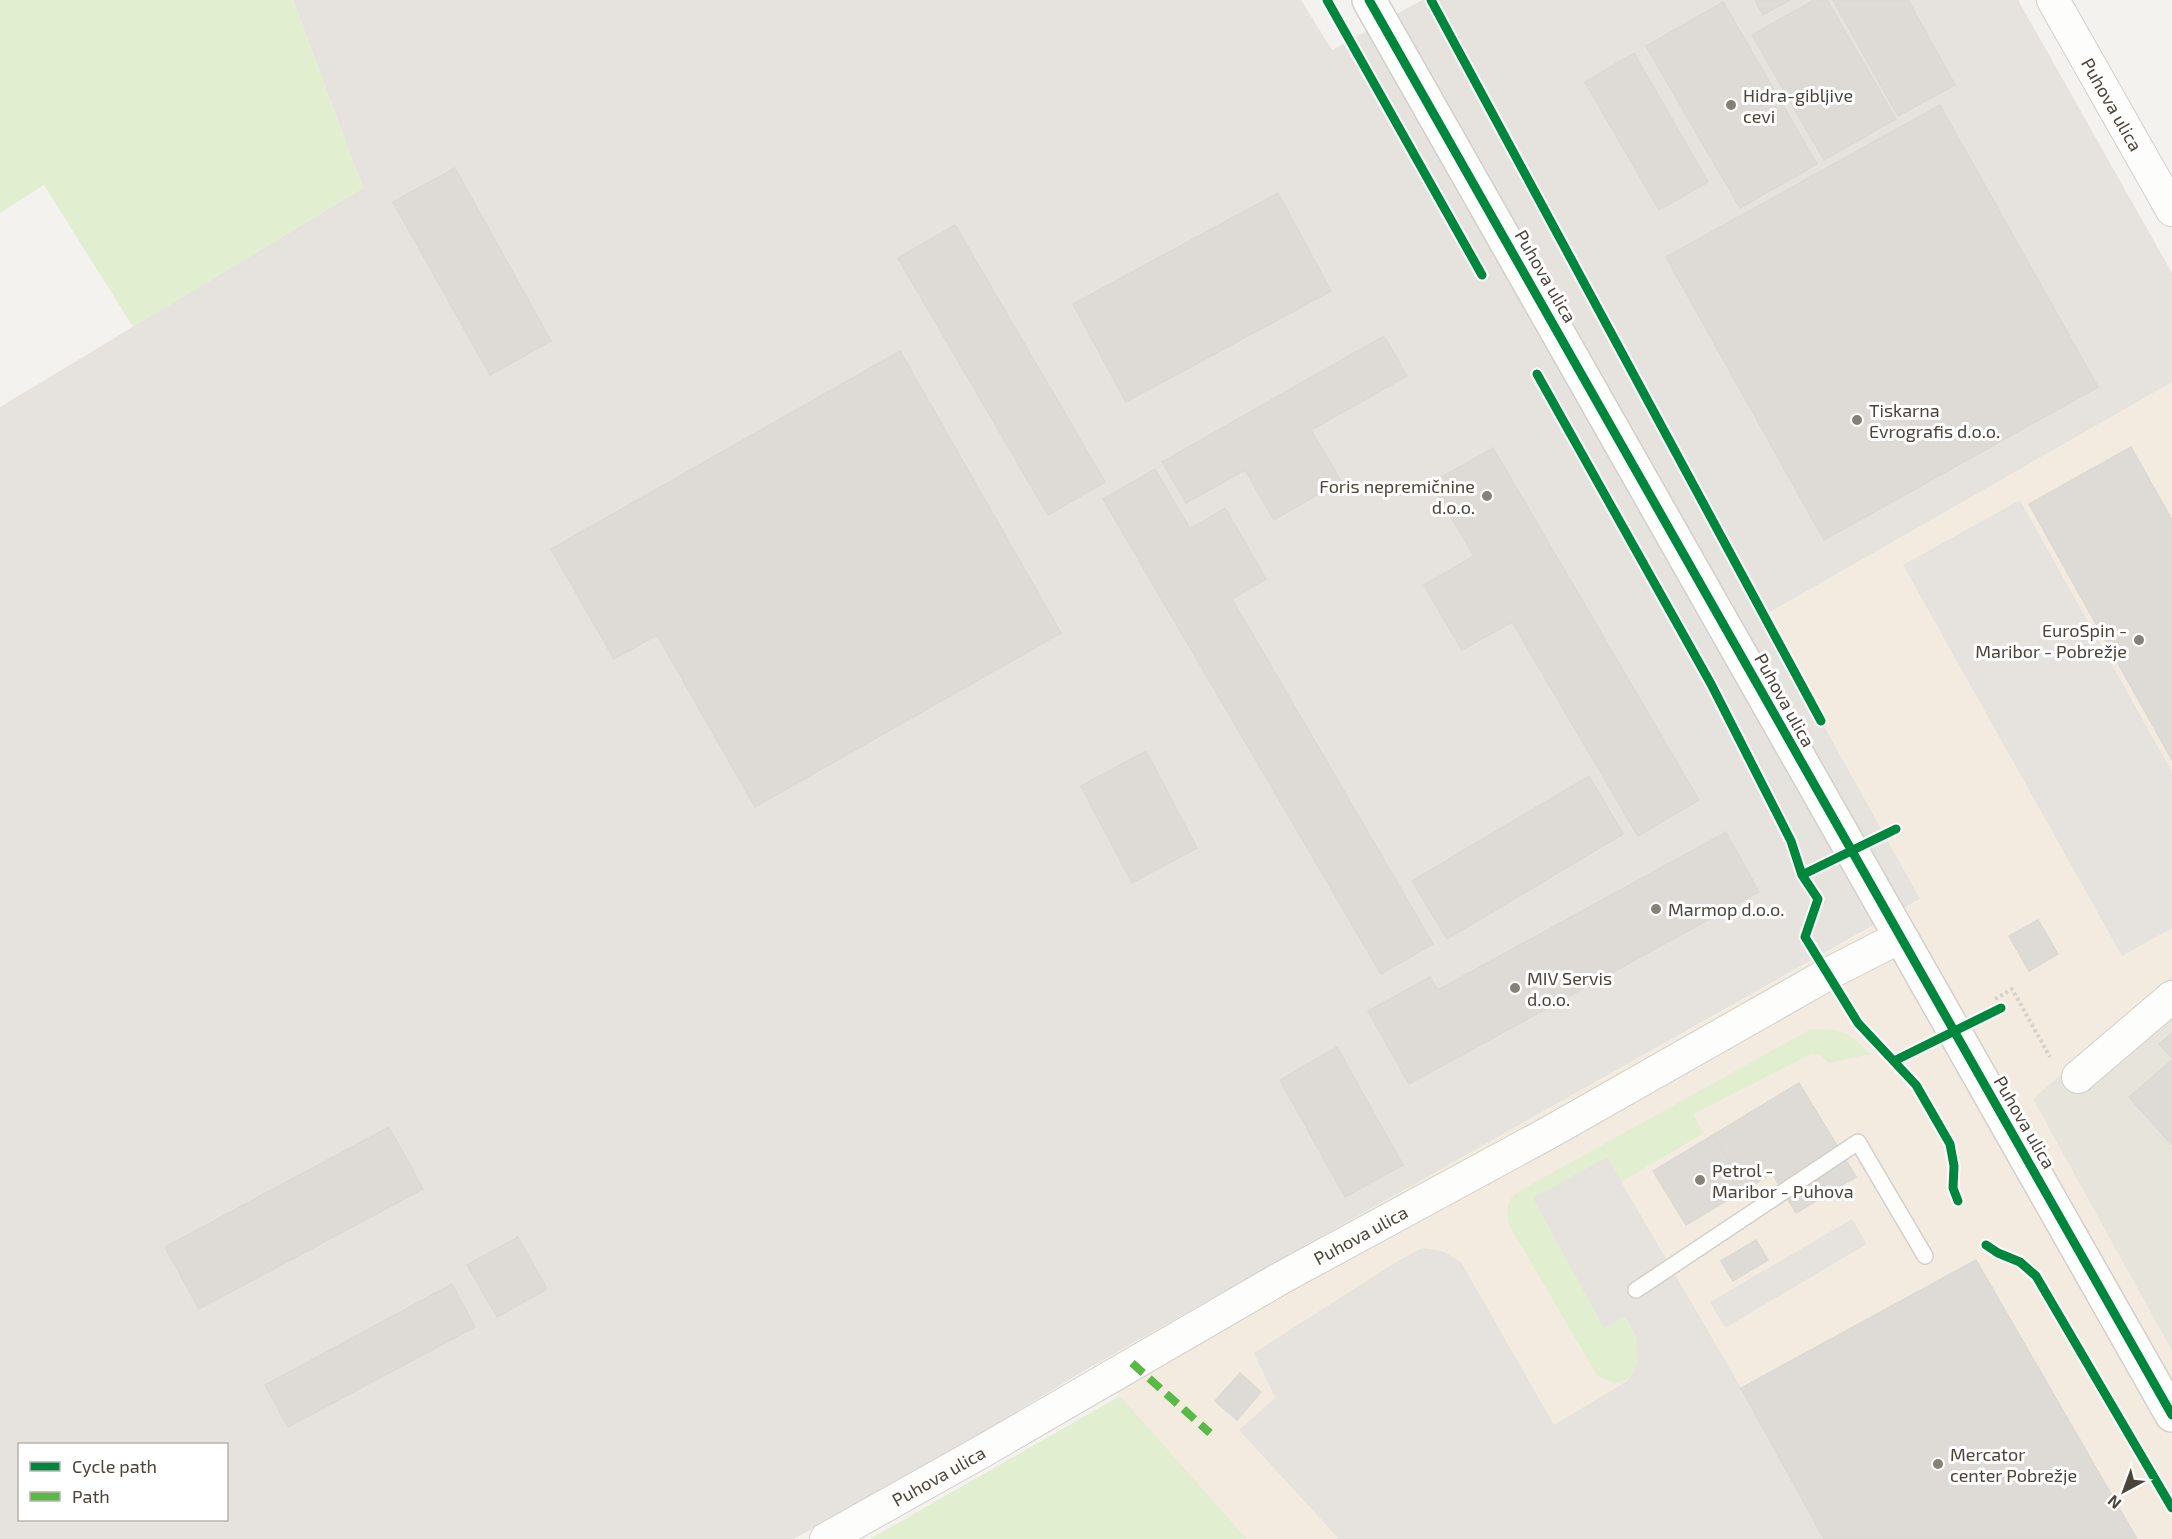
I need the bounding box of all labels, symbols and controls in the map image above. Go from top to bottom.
street label: Puhova ulica [2077,54,2147,155]
place label: Hidra-gibljive cevi [1743,84,1853,127]
marker: Hidra-gibljive cevi [1724,98,1738,112]
street label: Puhova ulica [1511,226,1581,326]
place label: Tiskarna Evrografis d.o.o. [1869,399,2000,442]
marker: Tiskarna Evrografis d.o.o. [1850,413,1864,427]
place label: Foris nepremičnine d.o.o. [1319,475,1475,518]
marker: Foris nepremičnine d.o.o. [1480,489,1494,503]
place label: EuroSpin - Maribor - Pobrežje [1975,619,2127,662]
marker: EuroSpin - Maribor - Pobrežje [2132,633,2146,647]
street label: Puhova ulica [1750,649,1820,751]
place label: Marmop d.o.o. [1668,898,1784,920]
marker: Marmop d.o.o. [1649,902,1663,916]
place label: MIV Servis d.o.o. [1527,967,1612,1010]
marker: MIV Servis d.o.o. [1508,981,1522,995]
street label: Puhova ulica [1990,1072,2060,1172]
place label: Petrol - Maribor - Puhova [1712,1159,1854,1202]
marker: Petrol - Maribor - Puhova [1693,1173,1707,1187]
street label: Puhova ulica [1310,1200,1411,1269]
street label: Puhova ulica [888,1441,989,1511]
legend [18,1443,228,1521]
place label: Mercator center Pobrežje [1950,1443,2077,1486]
text: Cycle path [72,1455,157,1477]
marker: Mercator center Pobrežje [1931,1457,1945,1471]
north arrow [2094,1461,2154,1521]
text: Path [72,1485,110,1507]
text: N [2103,1492,2124,1514]

